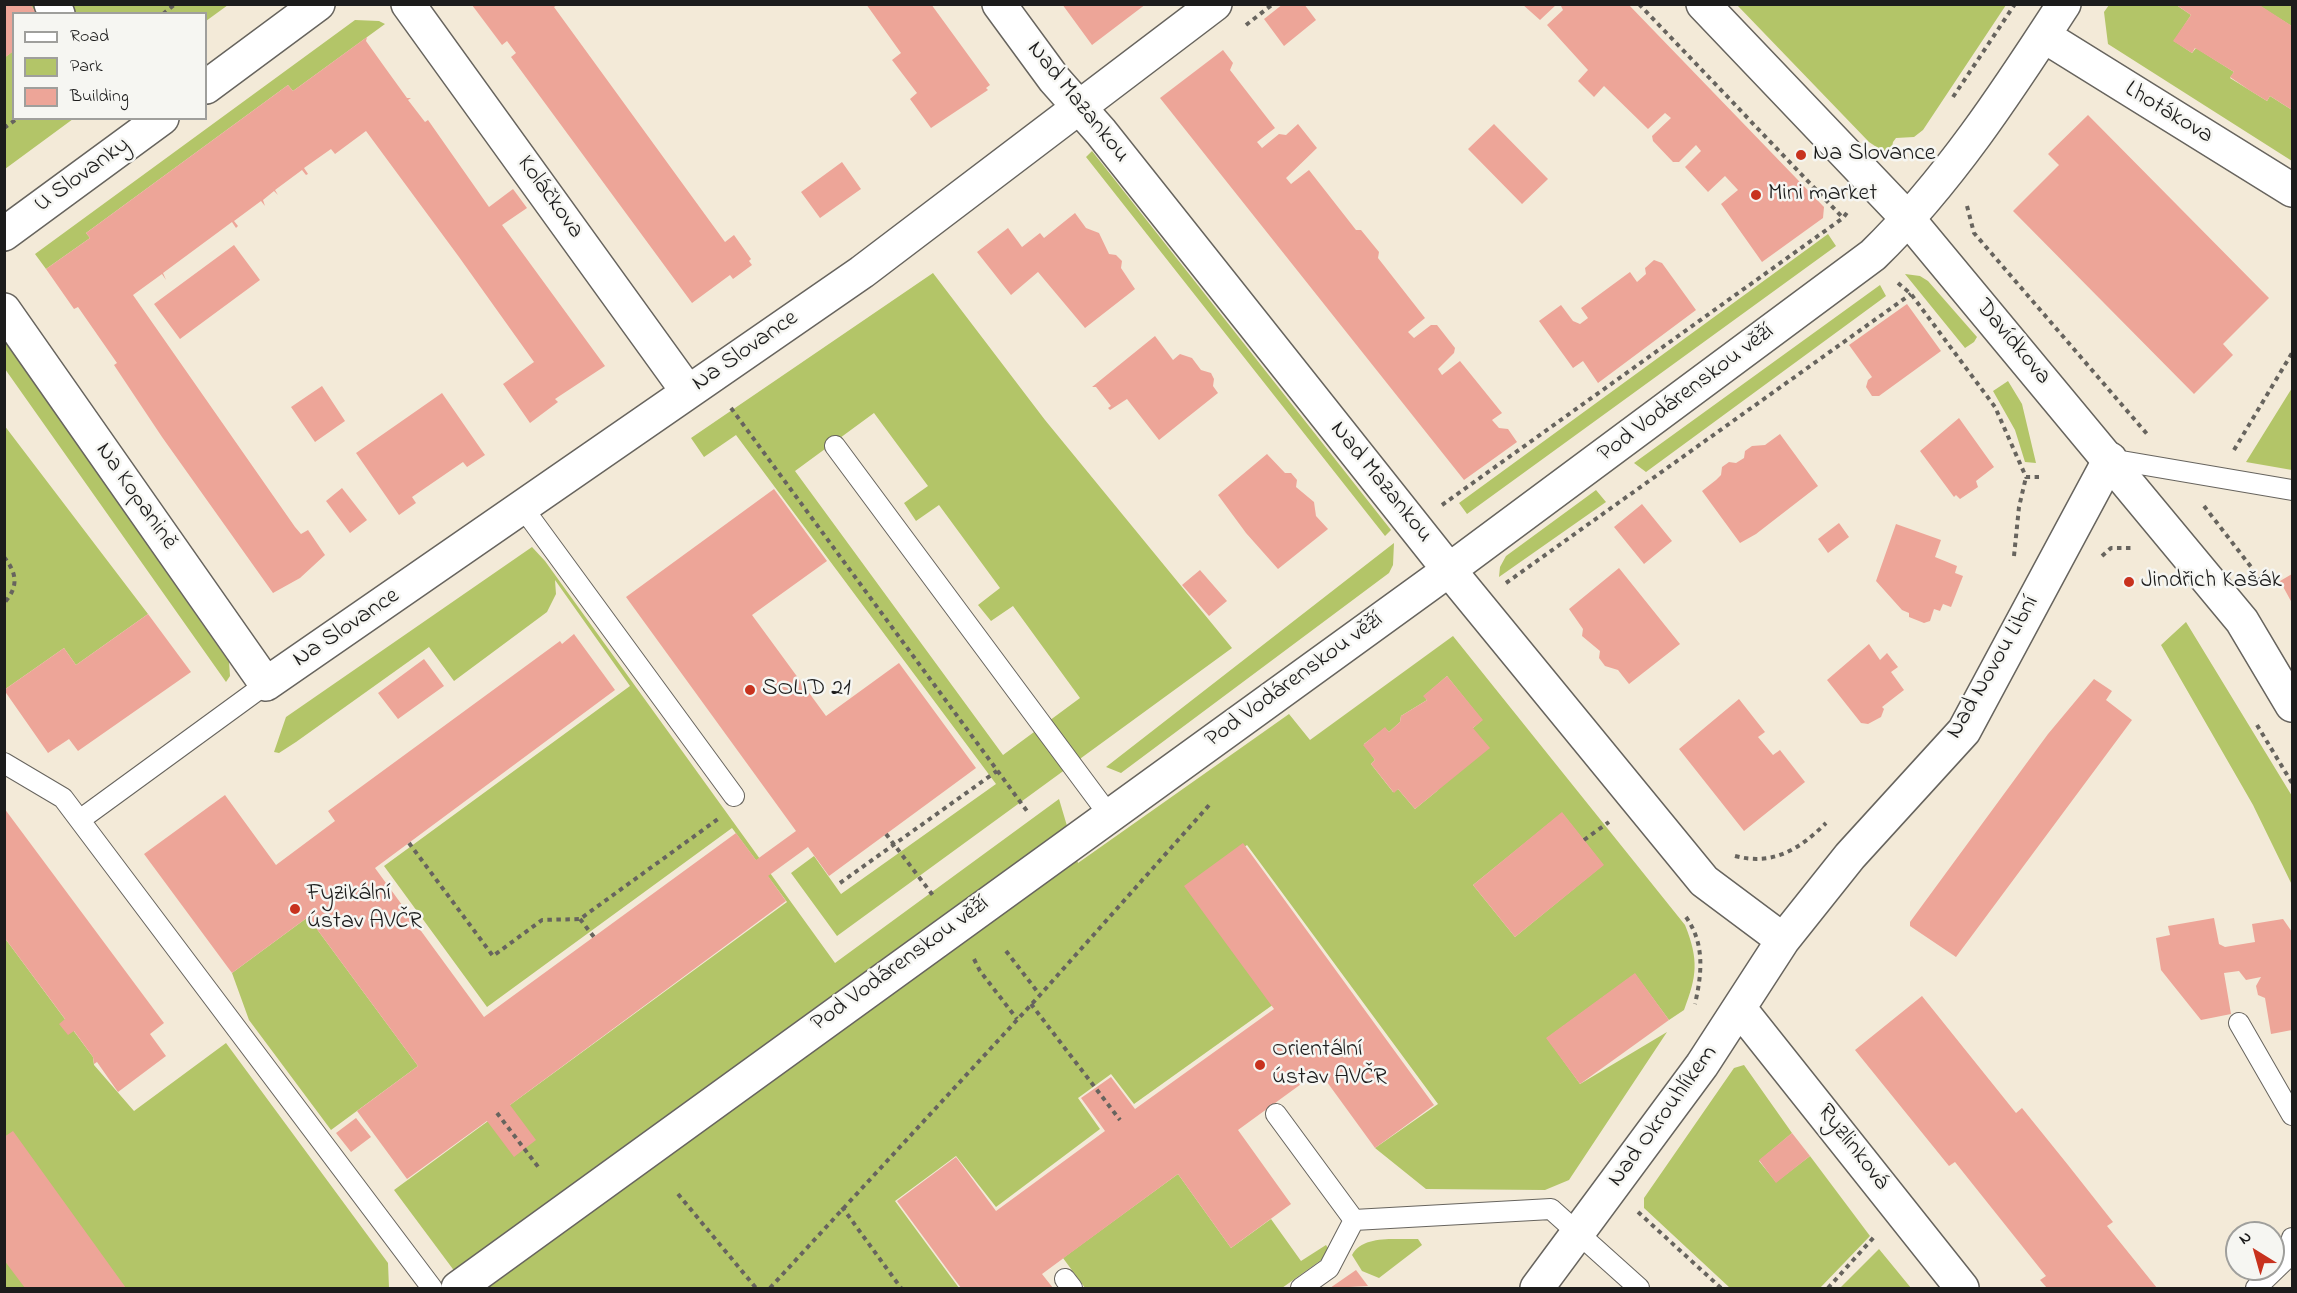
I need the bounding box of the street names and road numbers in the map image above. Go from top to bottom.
street label: Nad Mazankou [1019,37,1135,169]
street label: Lhotákova [2119,76,2217,152]
street label: U Slovanky [30,132,136,220]
street label: Koláčkova [509,151,589,245]
street label: Davídkova [1968,294,2056,392]
street label: Na Slovance [688,305,804,399]
street label: Pod Vodárenskou věží [1593,318,1781,470]
street label: Nad Mazankou [1322,417,1438,549]
street label: Na Kopanině [88,438,182,556]
street label: Na Slovance [288,583,406,675]
street label: Nad Novou Libní [1941,591,2047,745]
street label: Pod Vodárenskou věží [1200,607,1390,755]
street label: Pod Vodárenskou věží [806,891,996,1039]
street label: Nad Okrouhlíkem [1603,1041,1725,1193]
street label: Ryzlinková [1809,1099,1895,1197]

